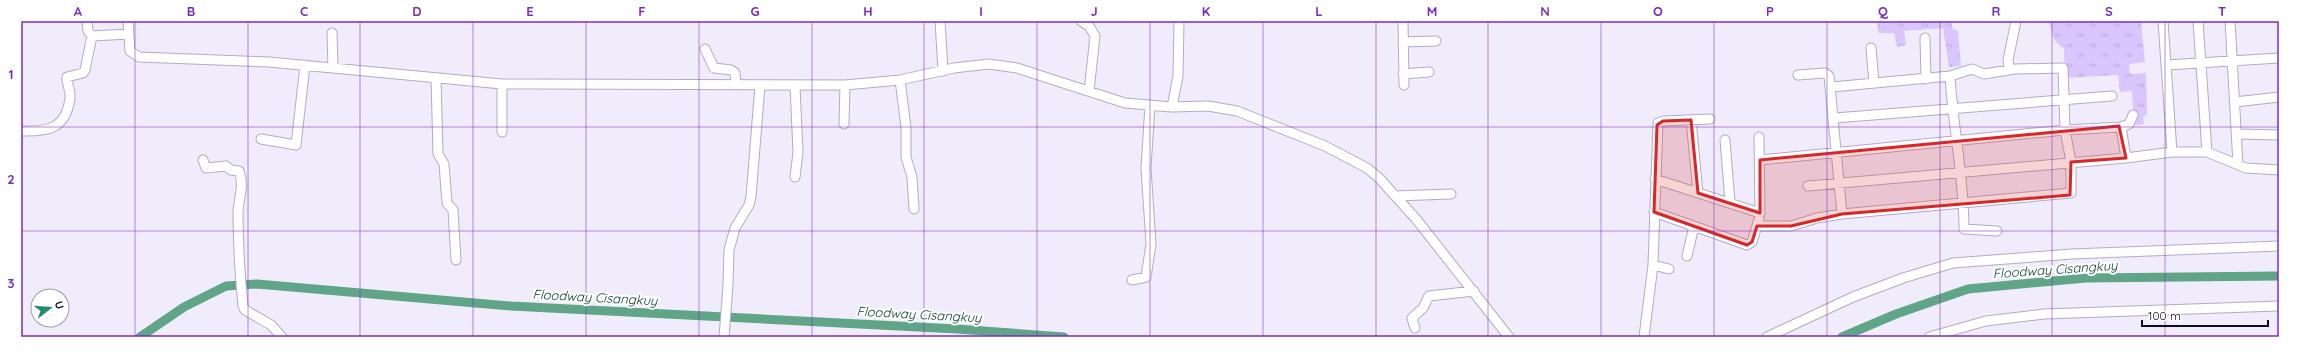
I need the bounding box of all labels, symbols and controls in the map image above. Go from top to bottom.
text: A [74,3,83,19]
text: B [187,3,195,19]
text: C [300,3,308,19]
text: D [412,3,422,19]
text: E [526,3,534,19]
text: F [638,3,646,19]
text: G [750,3,760,19]
text: H [863,3,873,19]
text: I [979,3,983,19]
text: J [1090,3,1098,19]
text: K [1202,3,1211,19]
text: L [1315,3,1323,19]
text: M [1427,3,1437,19]
text: N [1540,3,1550,19]
text: O [1653,3,1663,19]
text: P [1766,3,1774,19]
text: Q [1878,3,1889,19]
text: R [1992,3,2001,19]
text: S [2105,3,2113,19]
text: T [2218,3,2226,19]
text: 1 [8,66,14,82]
text: 2 [7,171,15,187]
water label: Floodway Cisangkuy [1992,257,2119,281]
text: 3 [8,275,15,291]
water label: Floodway Cisangkuy [532,286,658,308]
north arrow [30,288,70,328]
text: U [52,299,67,311]
scale bar [2142,302,2268,328]
water label: Floodway Cisangkuy [856,303,982,325]
text: 100 m [2148,308,2181,323]

